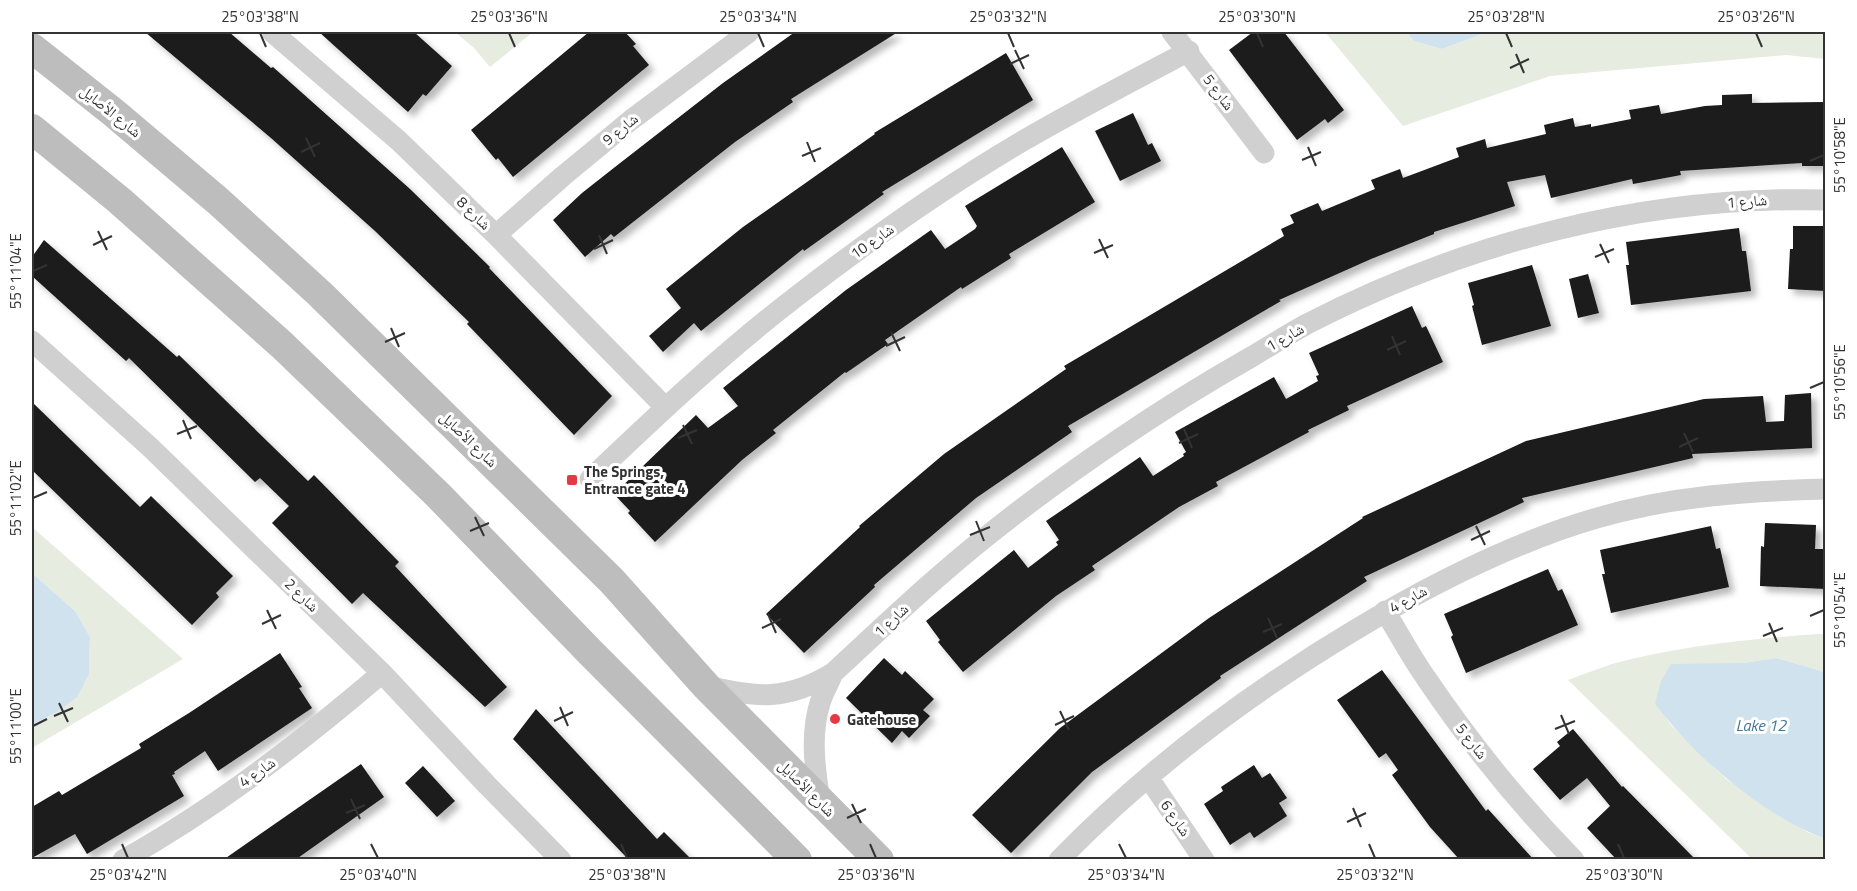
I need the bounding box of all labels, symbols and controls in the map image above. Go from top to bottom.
text: 25°03'38"N [221,5,299,28]
text: 25°03'36"N [470,5,548,28]
text: 25°03'34"N [719,5,797,28]
text: 25°03'32"N [969,5,1047,28]
text: 25°03'30"N [1218,5,1296,28]
text: 25°03'28"N [1467,5,1545,28]
text: 25°03'26"N [1717,5,1795,28]
street label: شارع 5 [1198,69,1240,115]
street label: شارع الأصايل [75,79,147,143]
street label: شارع 9 [597,107,643,151]
text: 55°10'58"E [1828,117,1851,193]
street label: شارع 1 [1726,188,1768,214]
street label: شارع 8 [452,191,497,235]
street label: شارع 10 [845,218,899,264]
text: 55°11'04"E [4,233,27,309]
street label: شارع 1 [1262,317,1308,357]
text: 55°10'56"E [1828,344,1851,420]
street label: شارع الأصايل [435,405,503,473]
text: 55°11'02"E [4,460,27,536]
place label: The Springs, Entrance gate 4 [584,460,686,500]
marker: The Springs, Entrance gate 4 [565,473,579,487]
text: 55°10'54"E [1828,572,1851,648]
street label: شارع 2 [280,573,325,617]
street label: شارع 4 [1385,579,1431,619]
street label: شارع 1 [868,598,914,642]
text: 55°11'00"E [4,688,27,764]
place label: Gatehouse [847,708,917,731]
marker: Gatehouse [828,712,842,726]
water label: Lake 12 [1736,713,1787,737]
street label: شارع 5 [1451,718,1494,764]
street label: شارع 4 [234,751,280,793]
street label: شارع الأصايل [773,754,841,822]
street label: شارع 6 [1155,795,1197,841]
text: 25°03'42"N [89,863,167,886]
text: 25°03'40"N [339,863,417,886]
text: 25°03'38"N [588,863,666,886]
text: 25°03'36"N [837,863,915,886]
text: 25°03'34"N [1087,863,1165,886]
text: 25°03'32"N [1336,863,1414,886]
text: 25°03'30"N [1585,863,1663,886]

